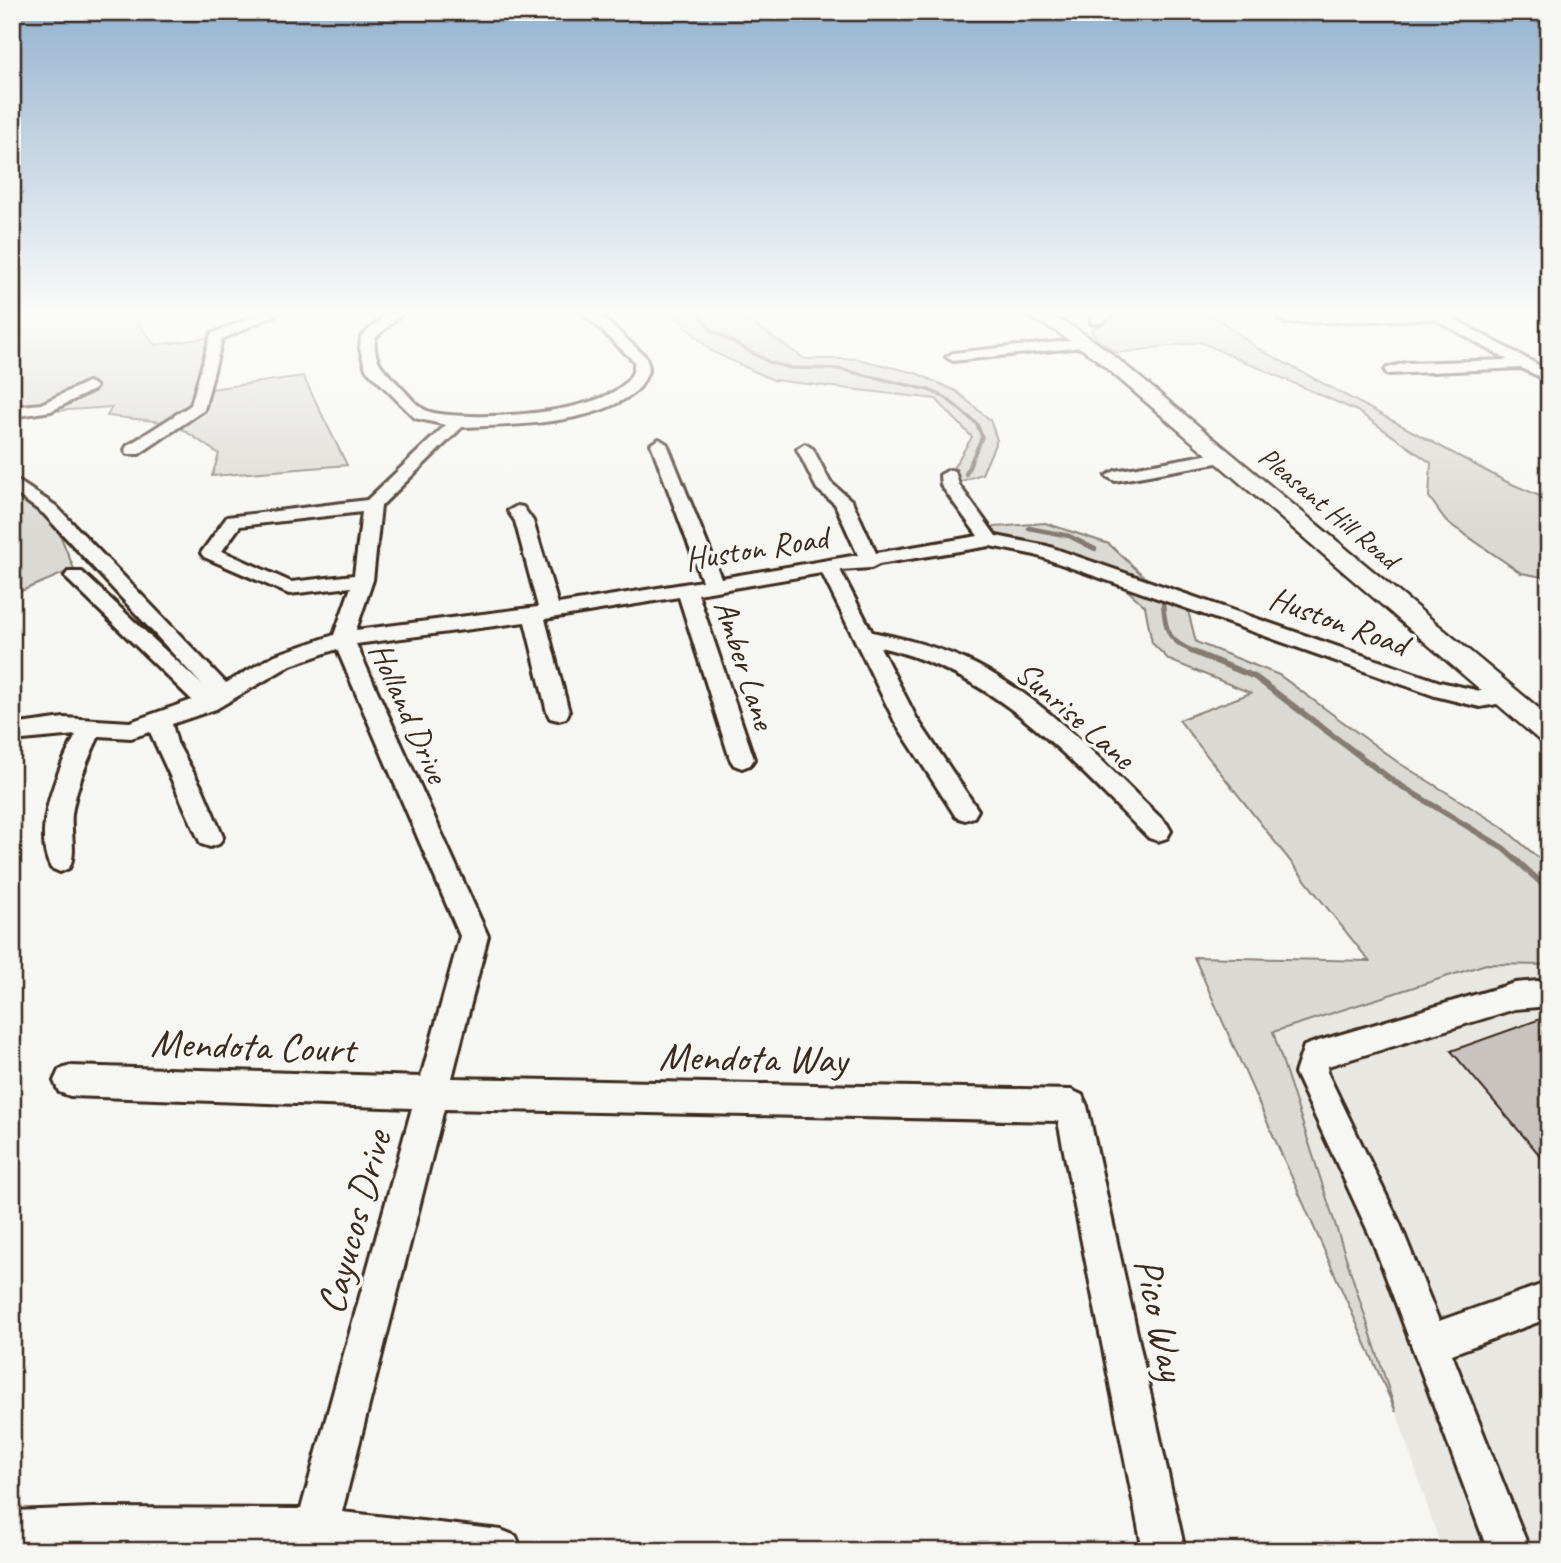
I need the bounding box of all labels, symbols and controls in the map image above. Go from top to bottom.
street label: Pleasant Hill Road [1252,439,1409,579]
street label: Huston Road [682,515,835,580]
street label: Huston Road [1264,577,1418,667]
street label: Amber Lane [705,595,786,736]
street label: Holland Drive [360,636,460,791]
street label: Sunrise Lane [1007,652,1145,779]
street label: Mendota Court [150,1017,360,1075]
street label: Mendota Way [659,1031,851,1085]
street label: Cayucos Drive [306,1122,403,1319]
street label: Pico Way [1123,1254,1198,1387]

